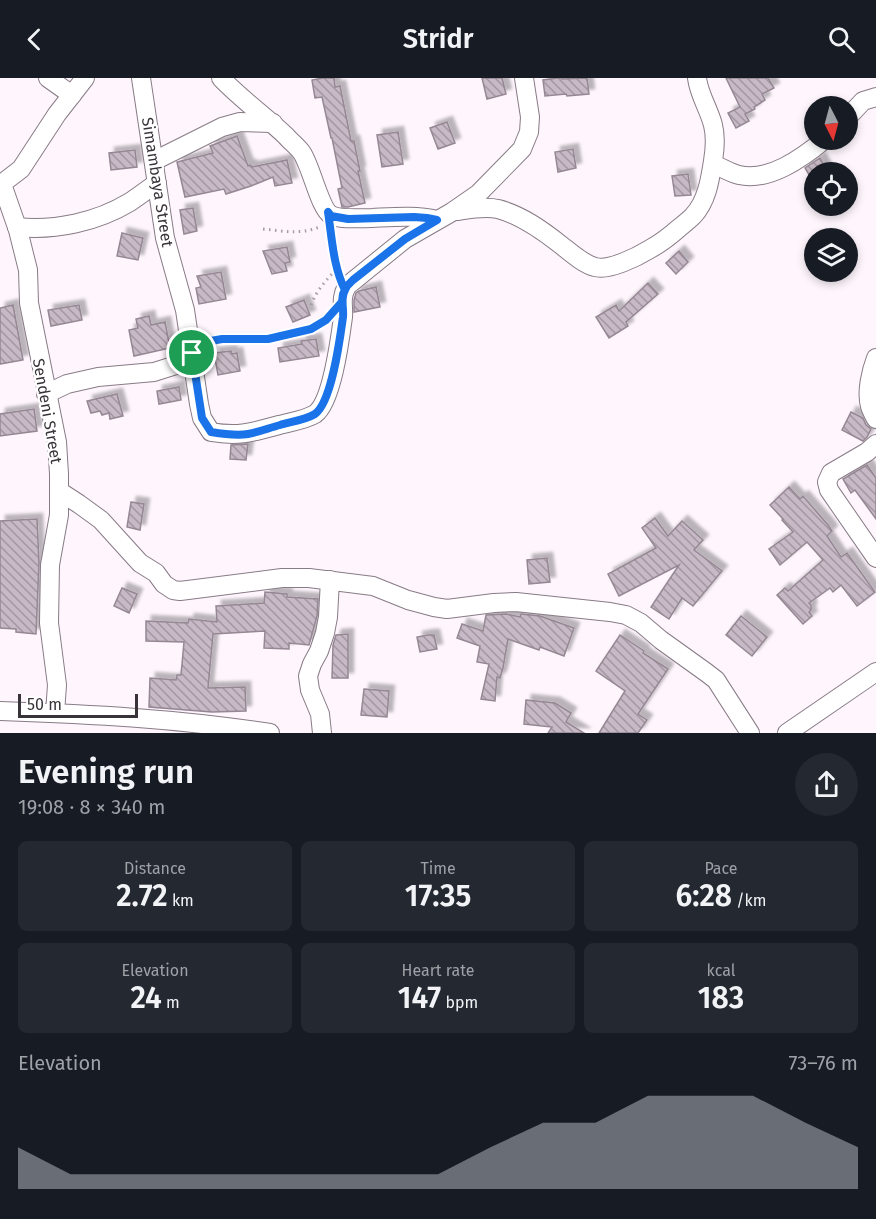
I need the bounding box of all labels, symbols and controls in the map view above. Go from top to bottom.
icon: back [18,23,51,56]
text: Stridr [403,23,473,55]
icon: search [825,23,858,56]
north arrow [804,96,858,150]
map controls [804,96,858,282]
street label: Simambaya Street [138,116,177,249]
button: locate [804,162,858,216]
button: layers [804,228,858,282]
pin [166,327,217,378]
icon: arrive [175,336,208,369]
street label: Sendeni Street [29,357,66,465]
scale bar [18,691,138,718]
text: 50 m [27,695,62,714]
text: Evening run [18,752,194,792]
button: share [795,753,858,816]
text: 19:08 · 8 × 340 m [18,795,165,819]
text: Distance [124,859,186,878]
text: Time [420,859,456,878]
text: Pace [704,859,738,878]
text: 2.72 [116,878,168,914]
text: 17:35 [405,878,471,914]
text: 6:28 [676,878,732,914]
text: km [168,891,194,910]
text: /km [732,891,766,910]
text: Elevation [121,961,189,980]
text: Heart rate [402,961,474,980]
text: kcal [707,961,735,980]
text: 24 [130,980,162,1016]
text: 147 [398,980,441,1016]
text: 183 [698,980,744,1016]
text: m [162,993,180,1012]
text: bpm [441,993,478,1012]
text: Elevation [18,1051,102,1075]
text: 73–76 m [789,1051,858,1075]

